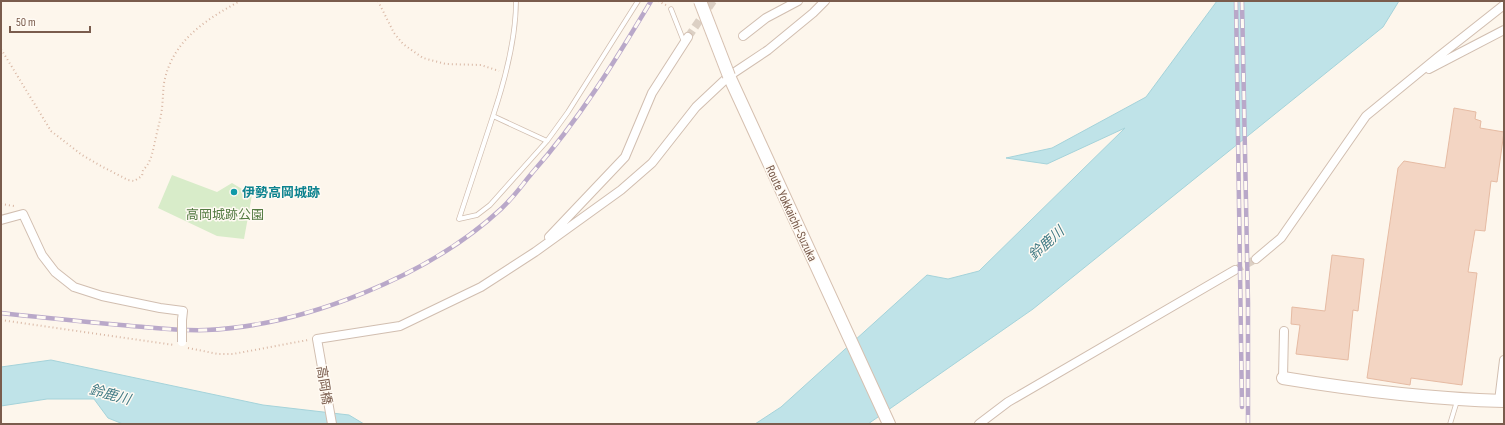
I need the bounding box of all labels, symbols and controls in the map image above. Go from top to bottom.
scale bar [10,8,90,34]
text: 50 m [16,15,36,30]
street label: Route Yokkaichi-Suzuka [762,163,820,264]
place label: 伊勢高岡城跡 [242,185,320,201]
marker: 伊勢高岡城跡 [229,187,239,197]
park label: 高岡城跡公園 [186,207,264,223]
water label: 鈴鹿川 [1025,222,1069,264]
street label: 高岡橋 [313,365,335,406]
water label: 鈴鹿川 [87,381,134,409]

